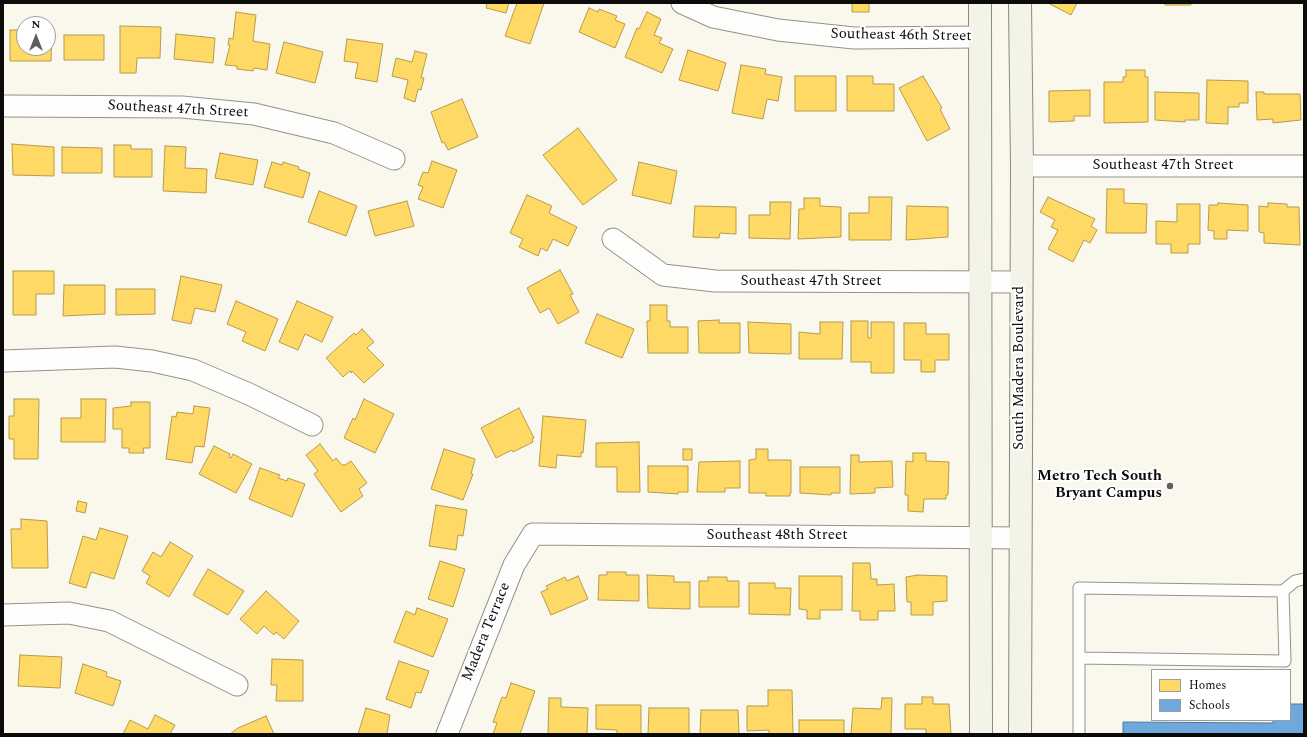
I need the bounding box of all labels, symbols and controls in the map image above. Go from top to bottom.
north arrow [16,16,56,56]
text: N [32,16,40,33]
street label: Southeast 46th Street [830,26,972,46]
street label: Southeast 47th Street [107,97,249,123]
street label: Southeast 47th Street [1092,157,1234,175]
street label: Southeast 47th Street [740,273,882,291]
street label: South Madera Boulevard [1011,286,1029,450]
place label: Metro Tech South Bryant Campus [1037,468,1162,503]
marker: Metro Tech South Bryant Campus [1165,481,1175,491]
street label: Southeast 48th Street [706,527,848,545]
street label: Madera Terrace [459,580,515,684]
legend [1151,669,1291,721]
text: Homes [1189,676,1227,695]
text: Schools [1189,696,1230,715]

